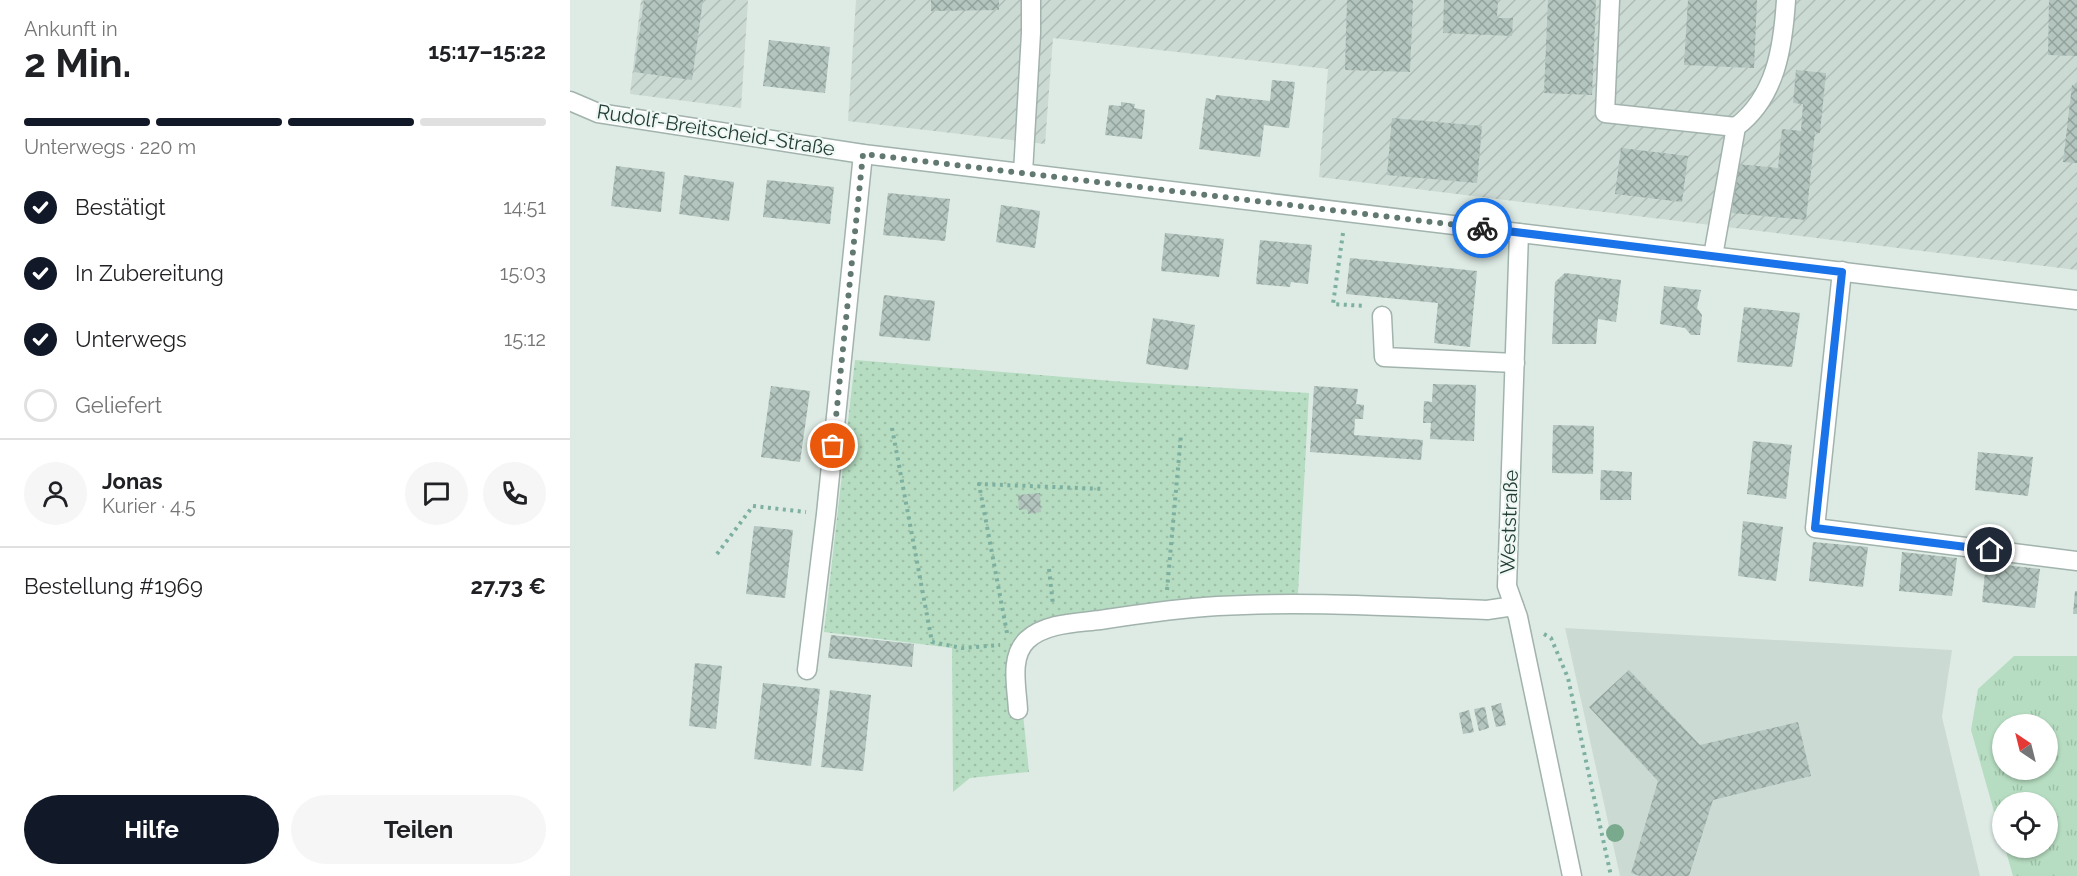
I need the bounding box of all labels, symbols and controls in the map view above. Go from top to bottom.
text: Ankunft in [24,17,118,41]
text: 15:17–15:22 [428,38,546,64]
text: 2 Min. [24,40,131,86]
street label: Rudolf-Breitscheid-Straße [595,99,837,161]
text: Unterwegs · 220 m [24,135,196,159]
icon: check [24,191,57,224]
text: Bestätigt [75,194,166,220]
text: 14:51 [503,195,546,219]
courier [1452,198,1512,258]
icon: bike [1466,212,1499,245]
icon: check [24,257,57,290]
text: In Zubereitung [75,260,224,286]
text: 15:03 [500,261,546,285]
icon: check [24,323,57,356]
text: Unterwegs [75,326,187,352]
text: 15:12 [504,327,546,351]
text: Geliefert [75,392,162,418]
pin [807,420,858,471]
icon: bag [816,429,849,462]
button: person [24,462,87,525]
button: chat [405,462,468,525]
button: phone [483,462,546,525]
text: Jonas [102,468,163,494]
street label: Weststraße [1495,469,1523,575]
text: Kurier · 4.5 [102,494,196,518]
pin [1964,524,2015,575]
icon: home [1973,533,2006,566]
text: Bestellung #1969 [24,573,203,599]
text: 27.73 € [470,573,546,599]
north arrow [1992,714,2058,780]
map controls [1992,714,2058,858]
button: locate [1992,792,2058,858]
button: Hilfe [24,795,279,864]
button: Teilen [291,795,546,864]

